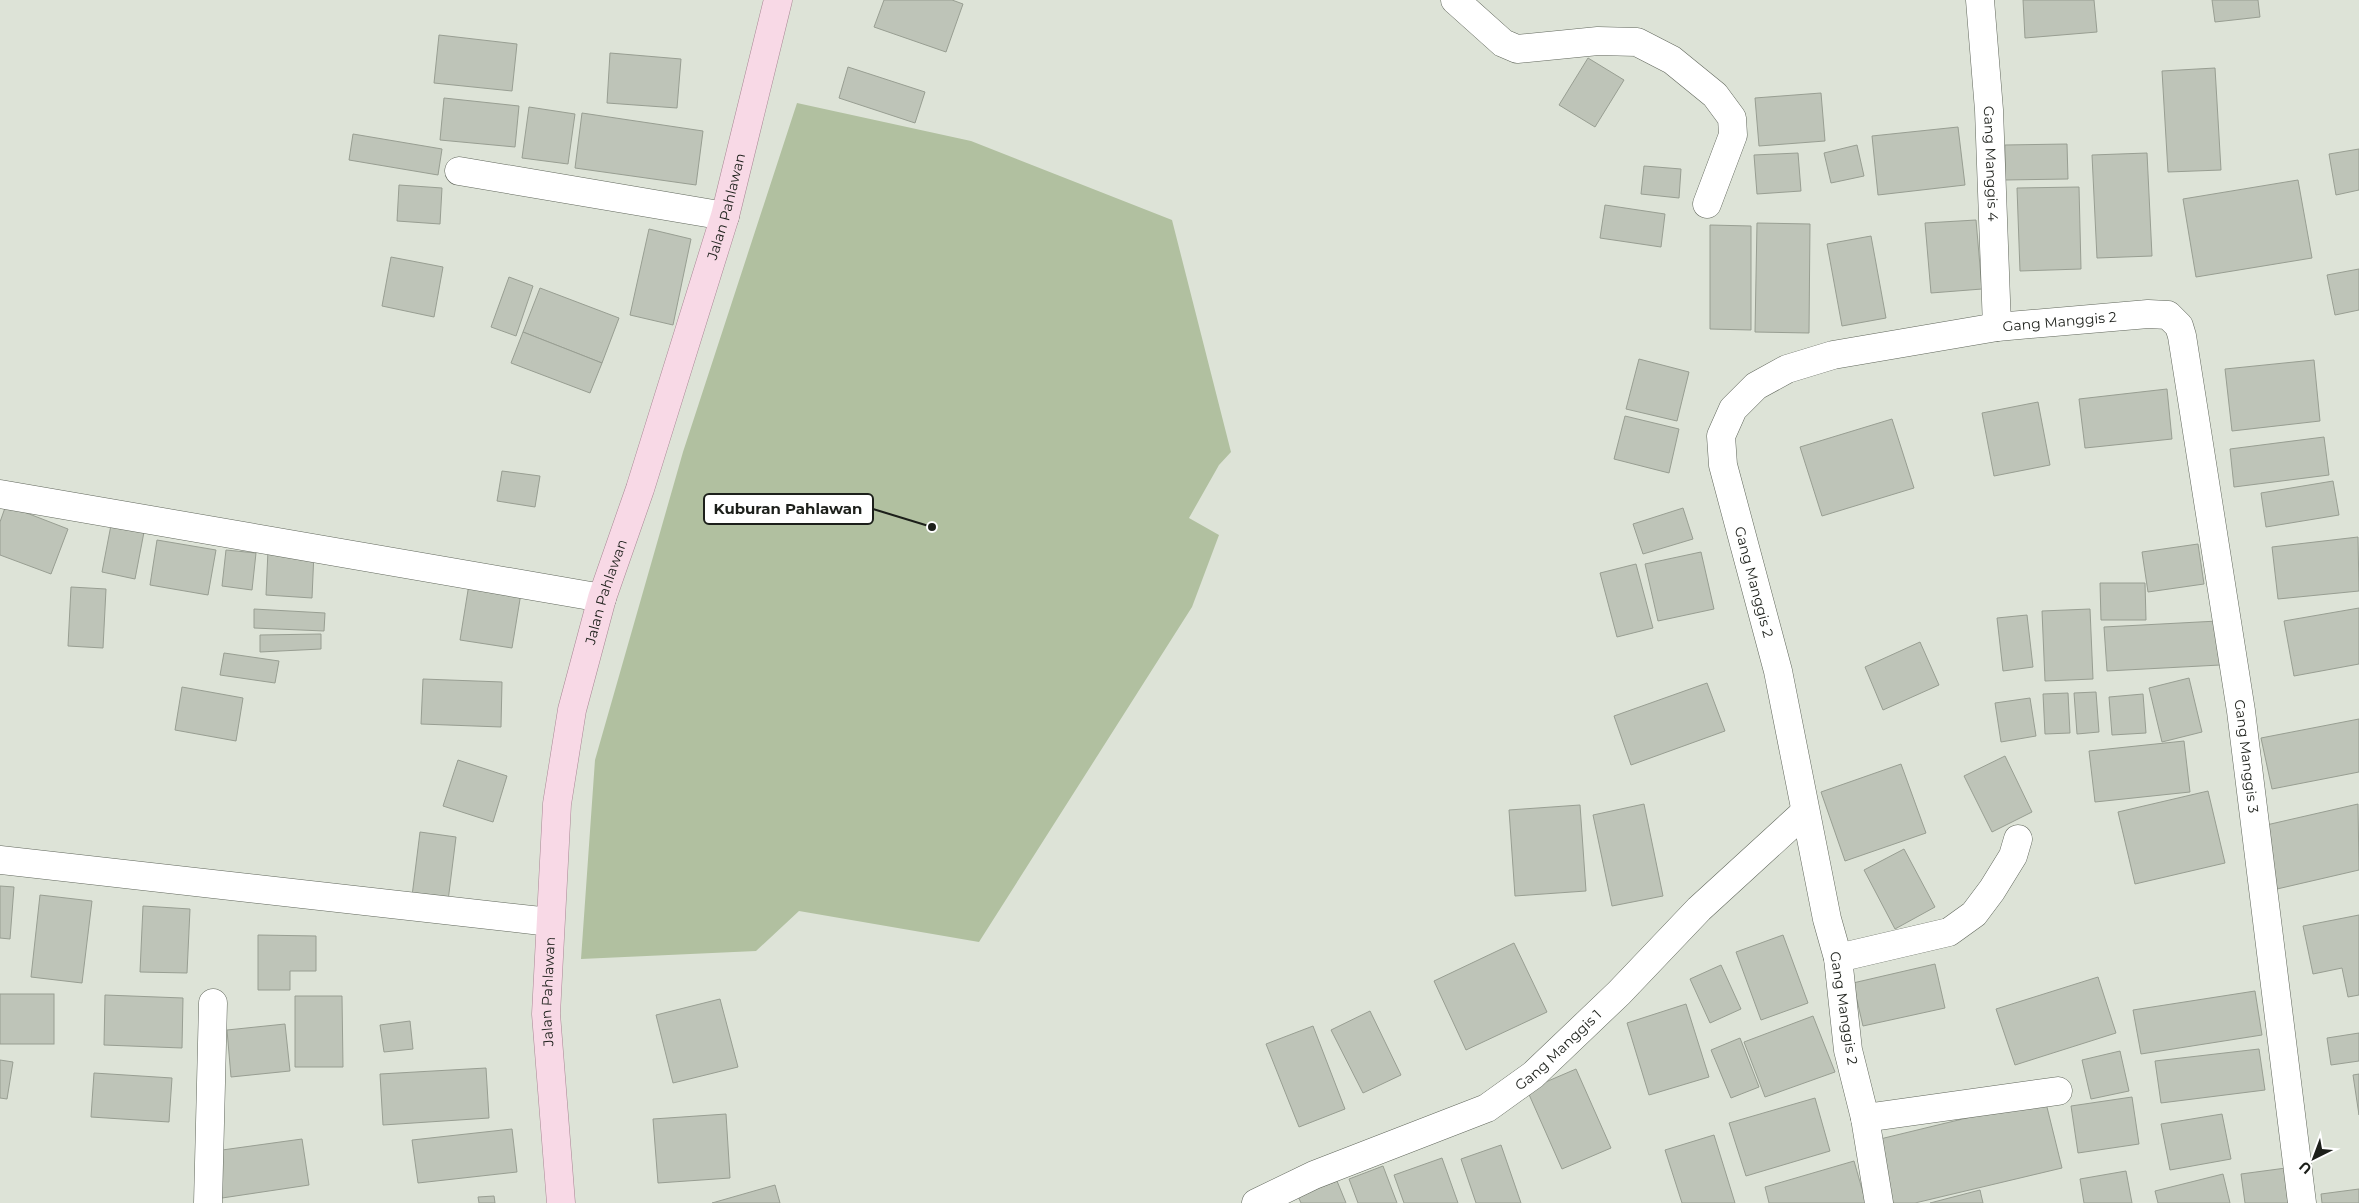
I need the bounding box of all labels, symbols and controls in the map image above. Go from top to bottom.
street label: Gang Manggis 4 [1980,105,2002,222]
street label: Jalan Pahlawan [703,151,749,263]
street label: Gang Manggis 2 [2002,308,2117,335]
callout: Kuburan Pahlawan [704,494,873,524]
text: Kuburan Pahlawan [714,499,862,518]
street label: Gang Manggis 2 [1731,524,1777,640]
street label: Jalan Pahlawan [581,537,631,648]
street label: Gang Manggis 3 [2230,698,2263,814]
street label: Jalan Pahlawan [537,936,559,1048]
street label: Gang Manggis 2 [1826,950,1862,1066]
street label: Gang Manggis 1 [1511,1006,1605,1094]
north arrow [2289,1133,2339,1183]
text: U [2295,1157,2315,1178]

